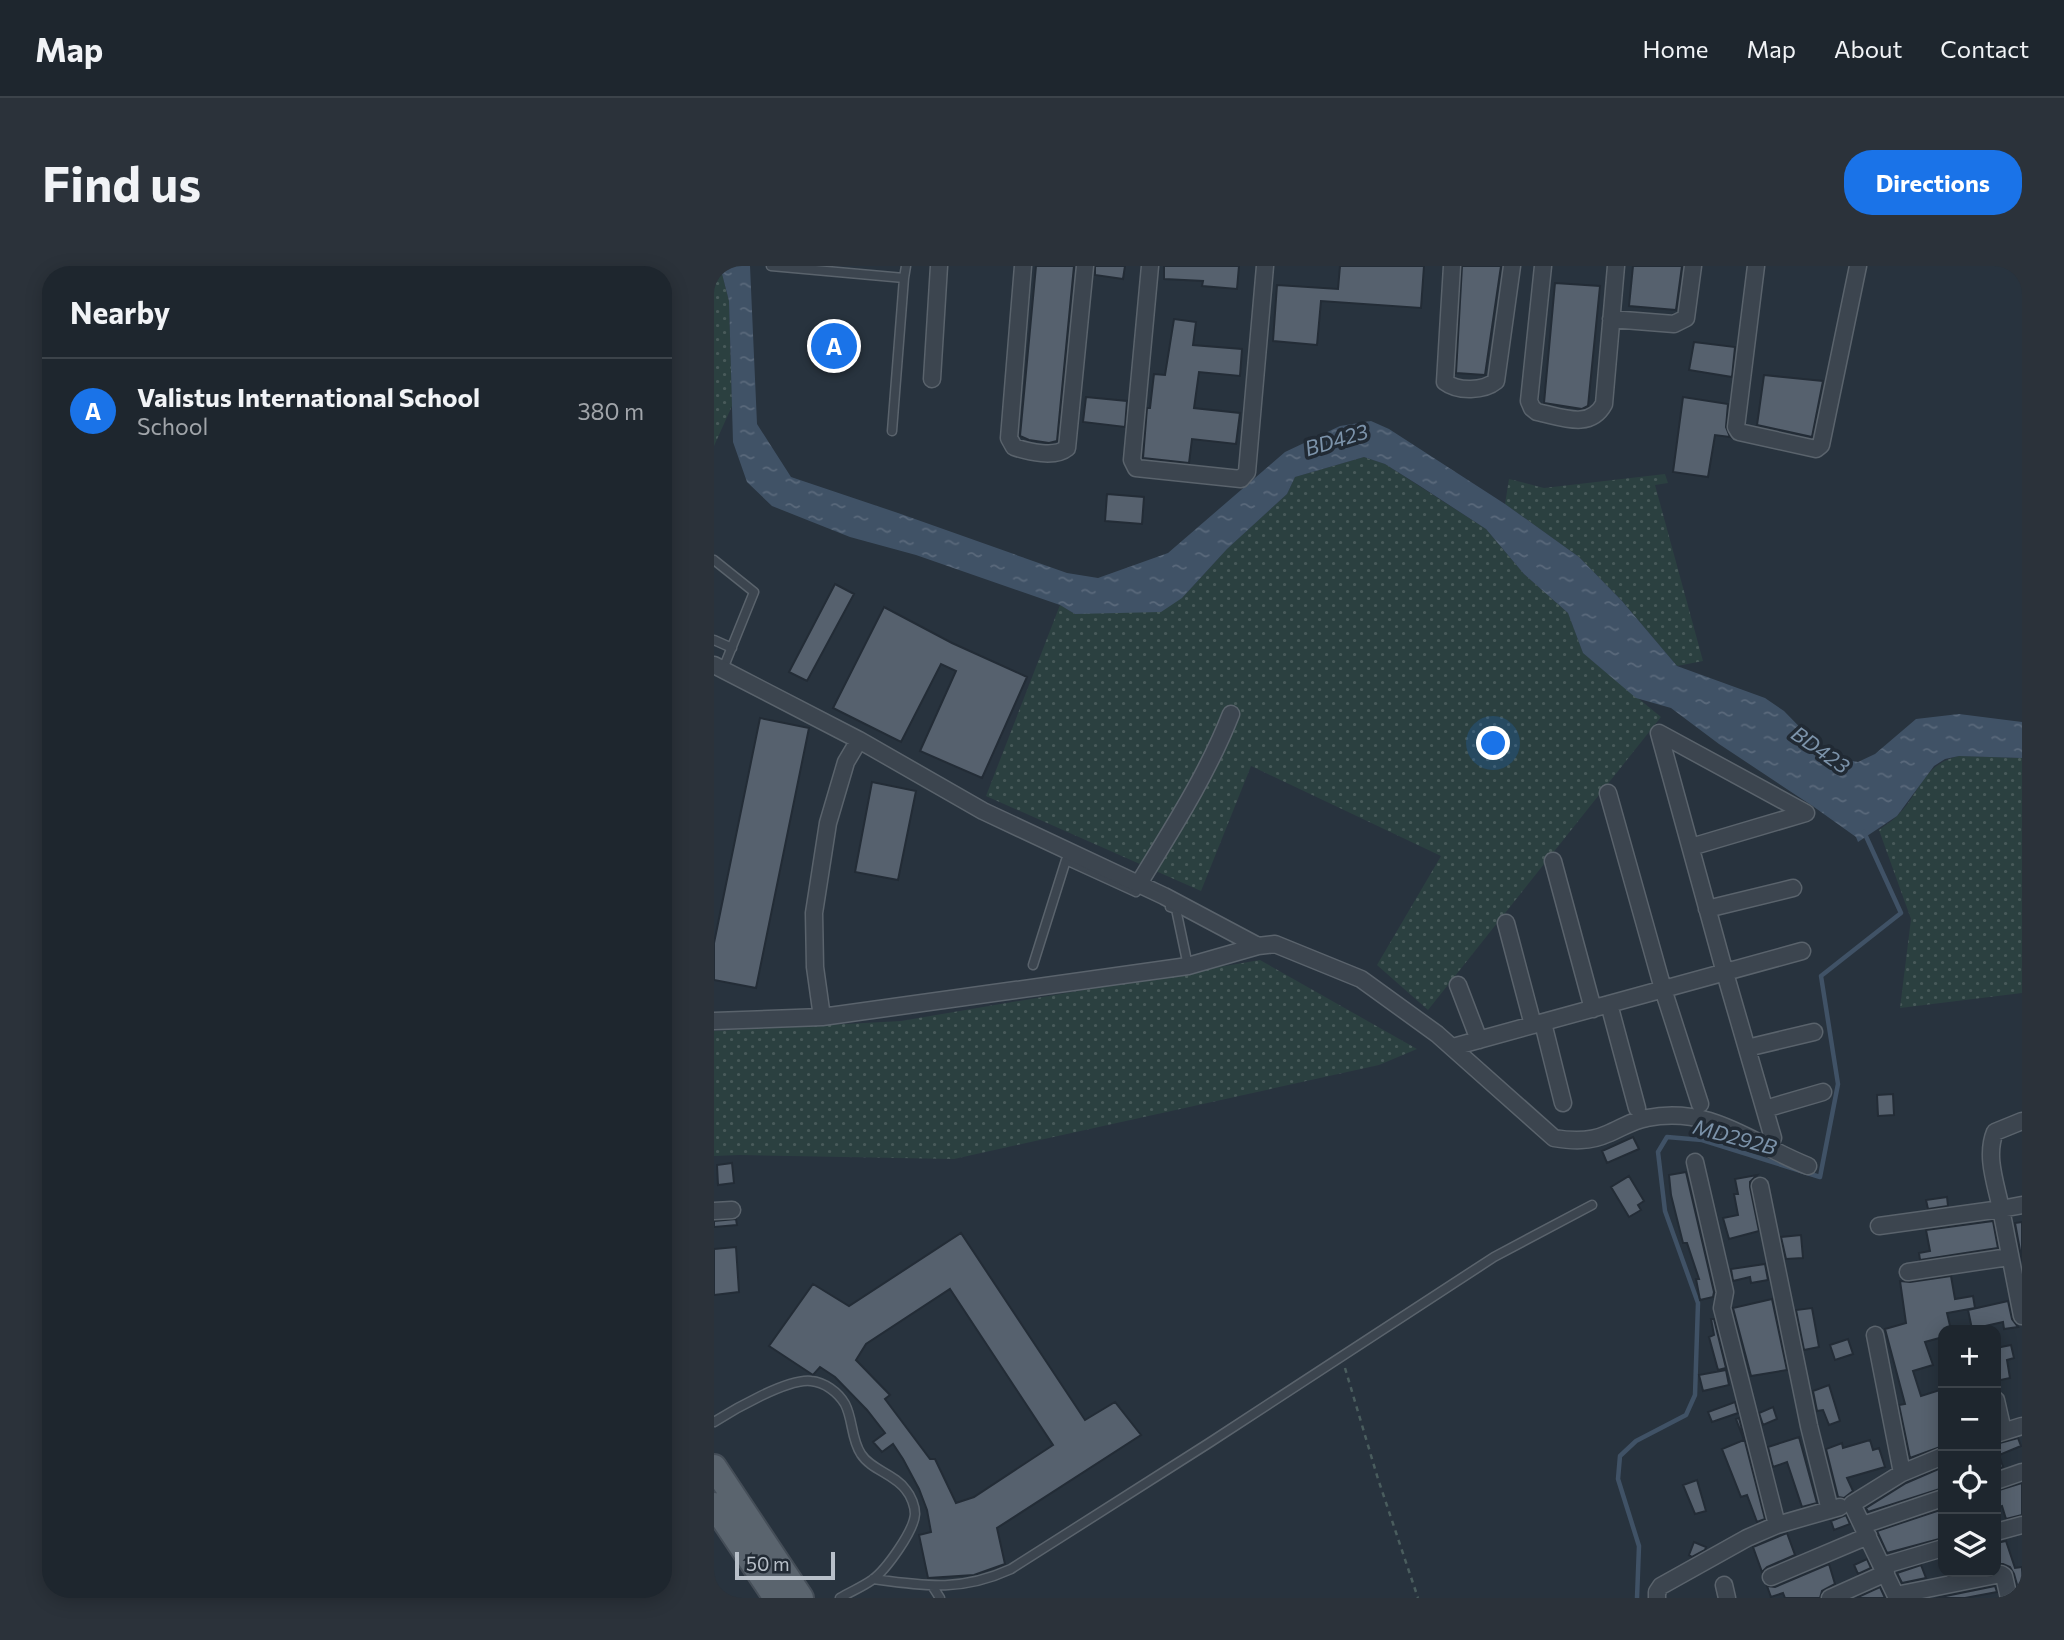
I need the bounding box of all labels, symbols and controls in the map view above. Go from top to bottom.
text: Map [35,28,103,69]
text: Home [1643,34,1709,63]
text: Map [1747,34,1796,63]
text: About [1834,34,1902,63]
text: Contact [1940,34,2029,63]
button: Directions [1844,150,2022,215]
text: Find us [42,152,201,212]
text: Nearby [70,293,170,330]
pin: A [811,320,857,372]
text: Valistus International School [137,381,480,412]
text: A [85,397,101,425]
text: 380 m [577,397,644,425]
text: School [137,412,208,440]
water label: BD423 [1301,418,1371,460]
water label: BD423 [1787,720,1855,778]
your location [1476,726,1510,760]
water label: MD292B [1691,1113,1780,1159]
map controls [1938,1325,2001,1577]
button: + [1938,1325,2001,1388]
button: − [1938,1388,2001,1451]
button: locate [1938,1451,2001,1514]
button: layers [1938,1514,2001,1577]
scale bar [735,1549,835,1581]
text: 50 m [746,1552,790,1575]

